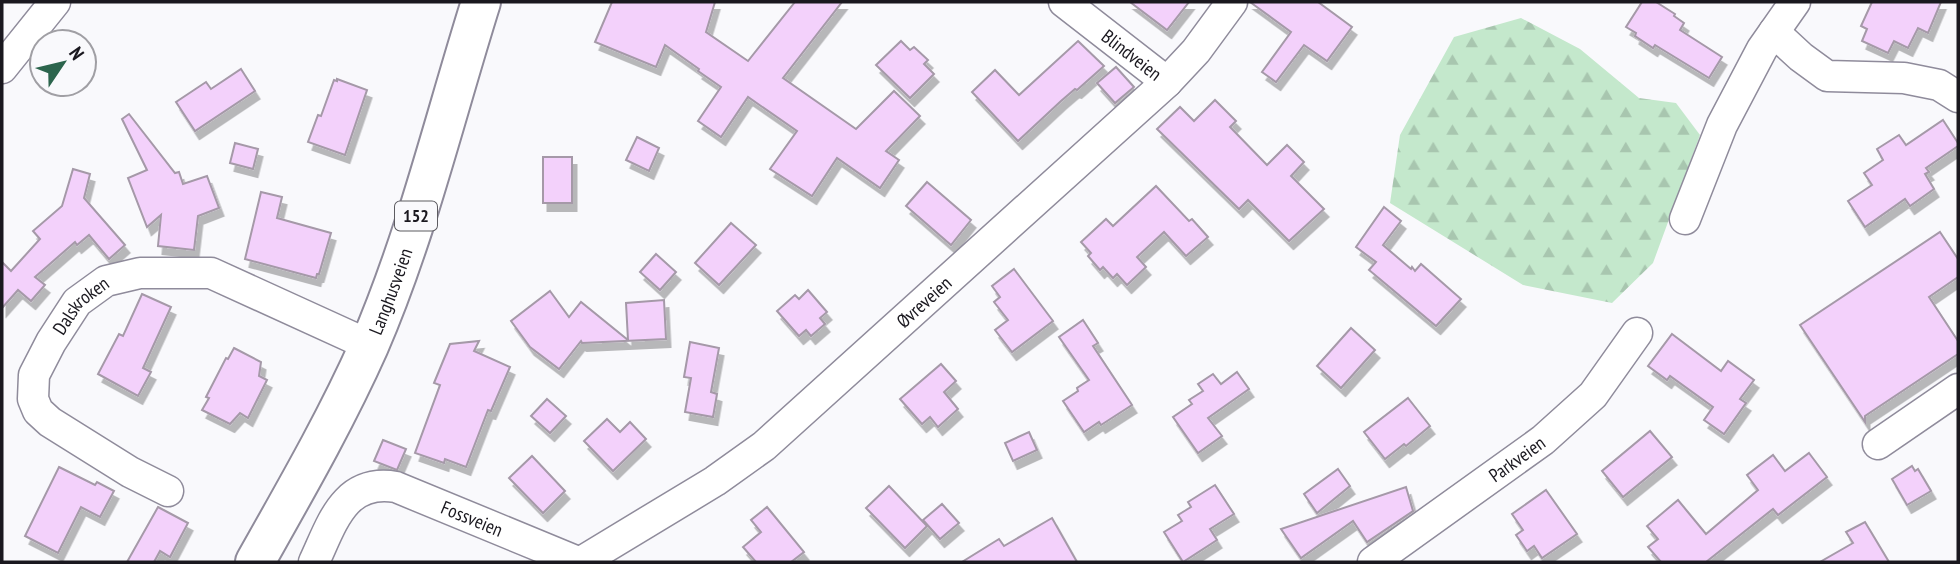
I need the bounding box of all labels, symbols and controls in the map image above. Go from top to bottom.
street label: Blindveien [1097,24,1167,86]
north arrow [28,28,98,98]
text: N [64,42,90,64]
road number: 152 [395,202,437,230]
street label: Langhusveien [363,245,417,338]
street label: Dalskroken [47,271,114,339]
street label: Øvreveien [891,271,956,333]
street label: Parkveien [1484,430,1550,487]
street label: Fossveien [438,495,506,542]

